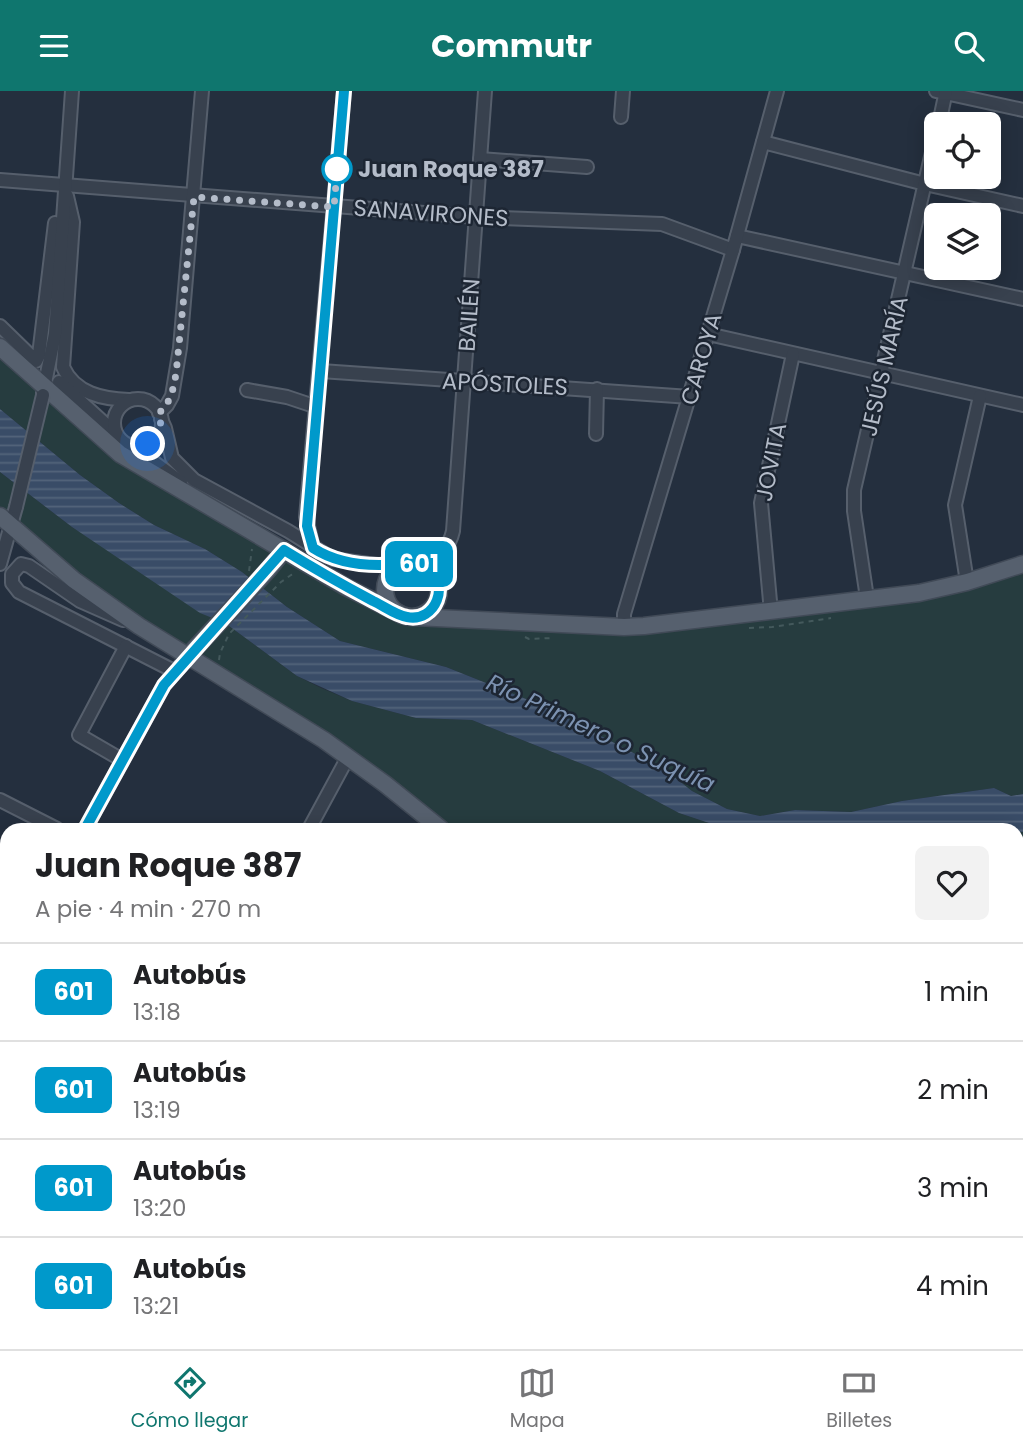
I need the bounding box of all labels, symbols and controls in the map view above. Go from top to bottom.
text: Commutr [431,23,592,68]
icon: menu [35,27,73,65]
icon: search [950,27,988,65]
map controls [924,112,1001,280]
button: locate [924,112,1001,189]
place label: Juan Roque 387 [358,153,544,185]
marker: Juan Roque 387 [322,154,352,184]
street label: SANAVIRONES [352,192,510,234]
button: layers [924,203,1001,280]
street label: BAILÉN [450,277,488,353]
street label: JESÚS MARÍA [852,293,916,439]
street label: CAROYA [673,309,729,409]
street label: APÓSTOLES [441,365,569,403]
street label: JOVITA [748,420,794,504]
your location [130,426,165,461]
line badge: 601 [379,541,459,587]
text: 601 [399,547,439,580]
water label: Río Primero o Suquía [481,666,721,800]
text: Juan Roque 387 [35,842,301,889]
button: heart [915,846,989,920]
text: A pie · 4 min · 270 m [35,893,261,925]
text: Autobús [133,957,247,993]
text: 1 min [924,974,989,1010]
text: 601 [54,975,93,1008]
text: 13:18 [133,996,181,1028]
text: Autobús [133,1055,247,1091]
text: 2 min [917,1072,989,1108]
text: 601 [54,1073,93,1106]
text: 13:19 [133,1094,181,1126]
text: Autobús [133,1153,247,1189]
text: 3 min [917,1170,989,1206]
text: 601 [54,1171,93,1204]
text: 13:20 [133,1192,186,1224]
text: Autobús [133,1251,247,1287]
text: 4 min [916,1268,989,1304]
text: 601 [54,1269,93,1302]
text: 13:21 [133,1290,179,1322]
tab: Cómo llegar [131,1364,248,1435]
tab: Mapa [510,1364,565,1435]
tab: Billetes [826,1364,892,1435]

